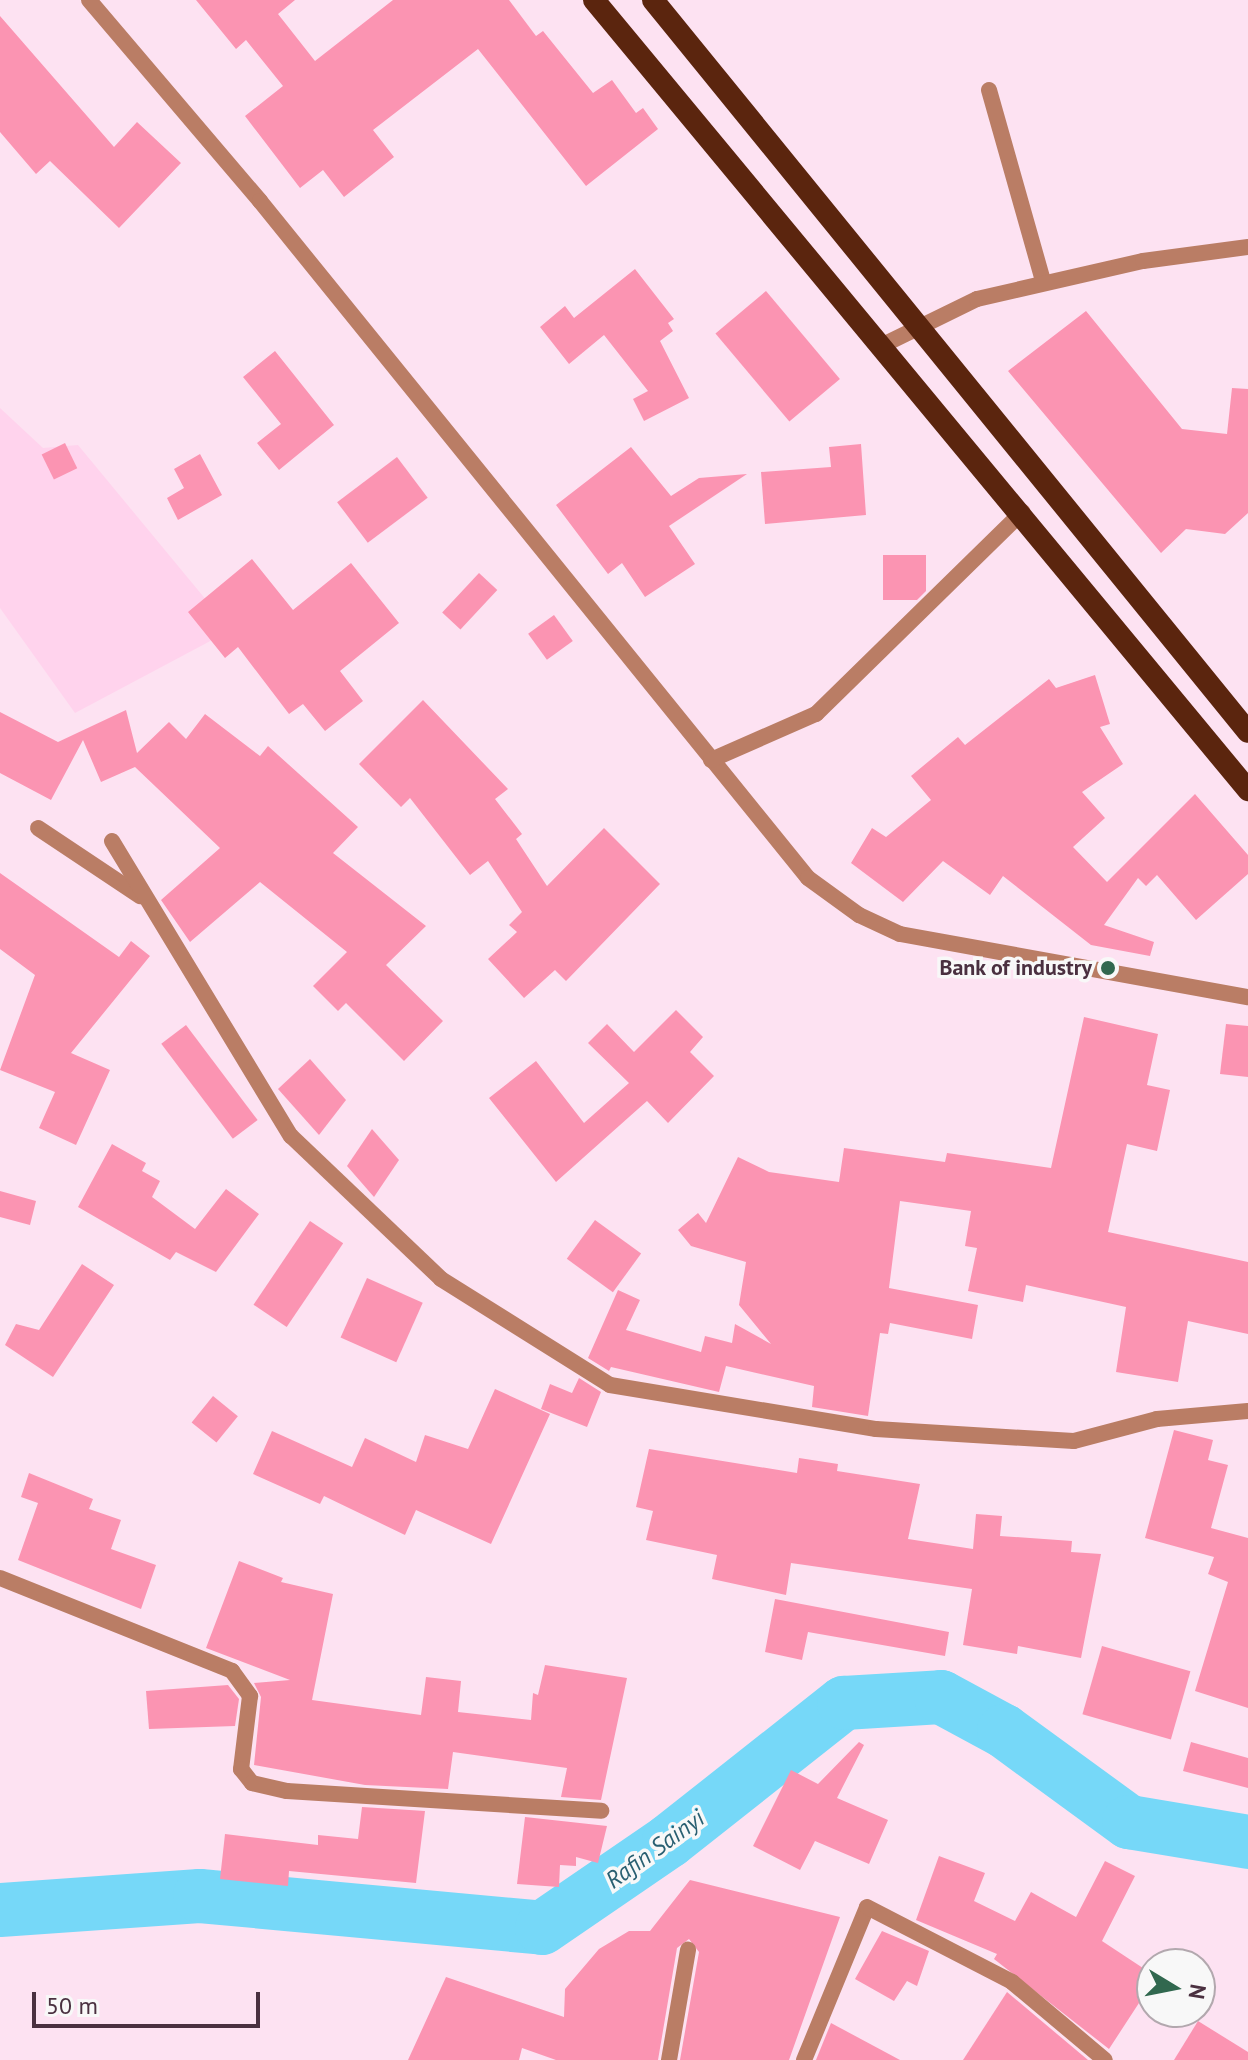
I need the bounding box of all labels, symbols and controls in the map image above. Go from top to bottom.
place label: Bank of industry [939,955,1092,981]
marker: Bank of industry [1099,959,1117,977]
water label: Rafin Sainyi [600,1804,710,1894]
north arrow [1136,1948,1216,2028]
scale bar [36,1976,264,2026]
text: N [1183,1982,1213,2001]
text: 50 m [46,1990,98,2021]

